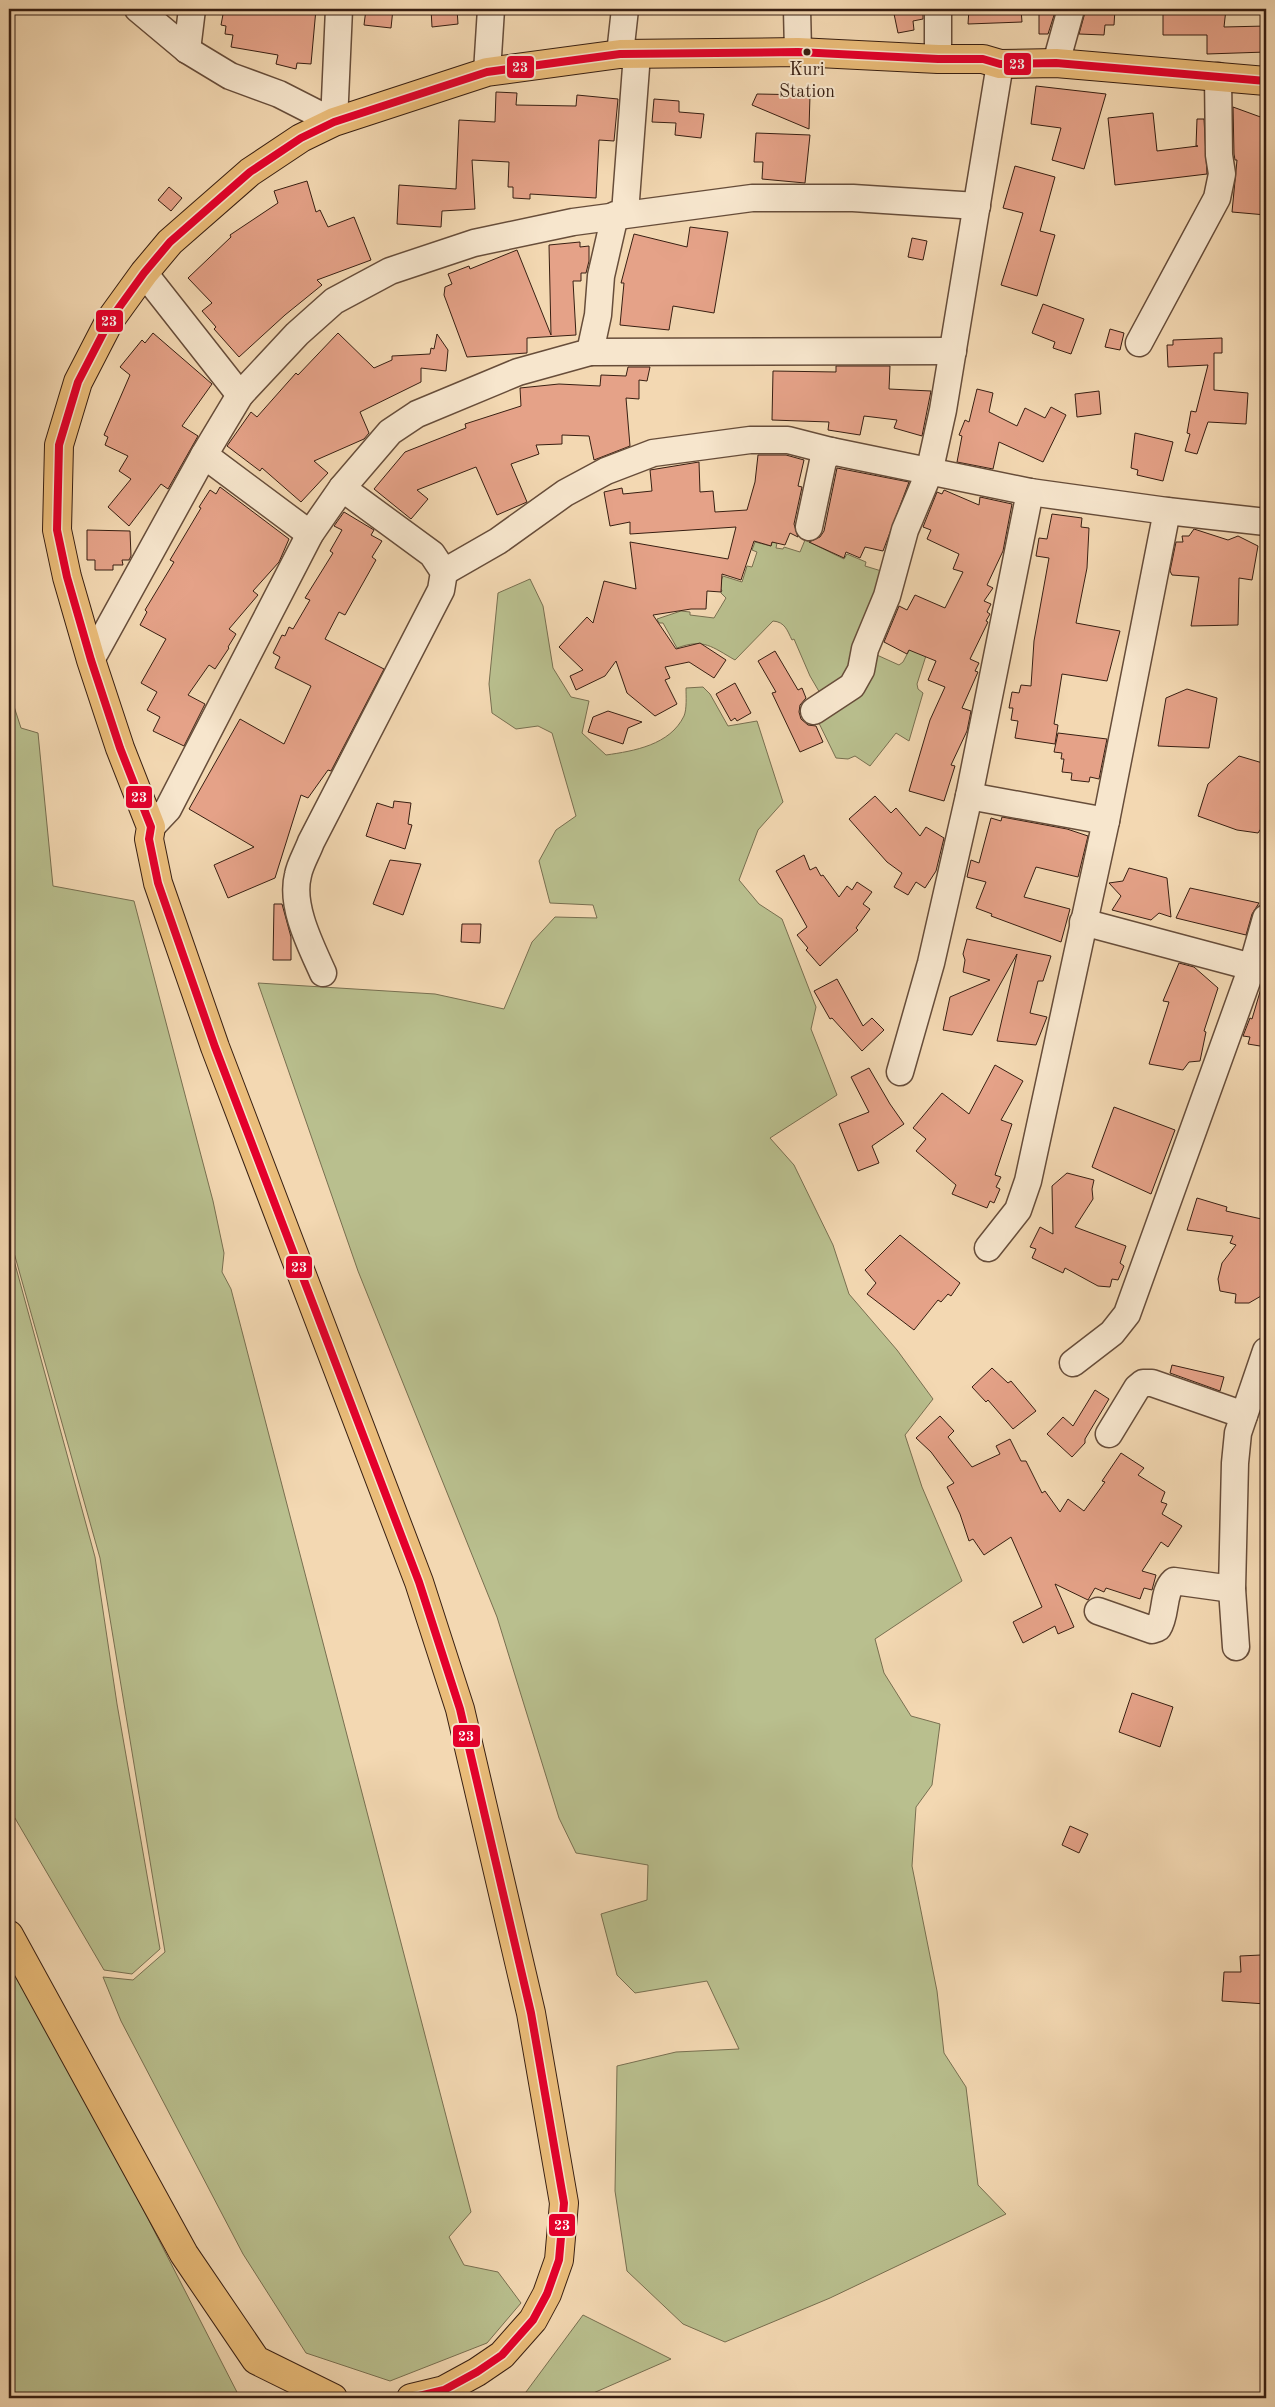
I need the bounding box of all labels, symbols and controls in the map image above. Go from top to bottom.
marker: Kuri Station [802,47,812,57]
line badge: 23 [1003,52,1032,76]
line badge: 23 [506,55,535,79]
text: 23 [1009,58,1025,72]
text: 23 [512,61,528,75]
place label: Kuri Station [779,61,835,101]
line badge: 23 [95,309,124,333]
text: 23 [101,315,117,329]
line badge: 23 [125,785,153,809]
text: 23 [131,791,147,805]
line badge: 23 [285,1255,313,1279]
text: 23 [291,1261,307,1275]
line badge: 23 [452,1724,481,1748]
text: 23 [458,1730,474,1744]
line badge: 23 [548,2213,576,2237]
text: 23 [554,2219,570,2233]

